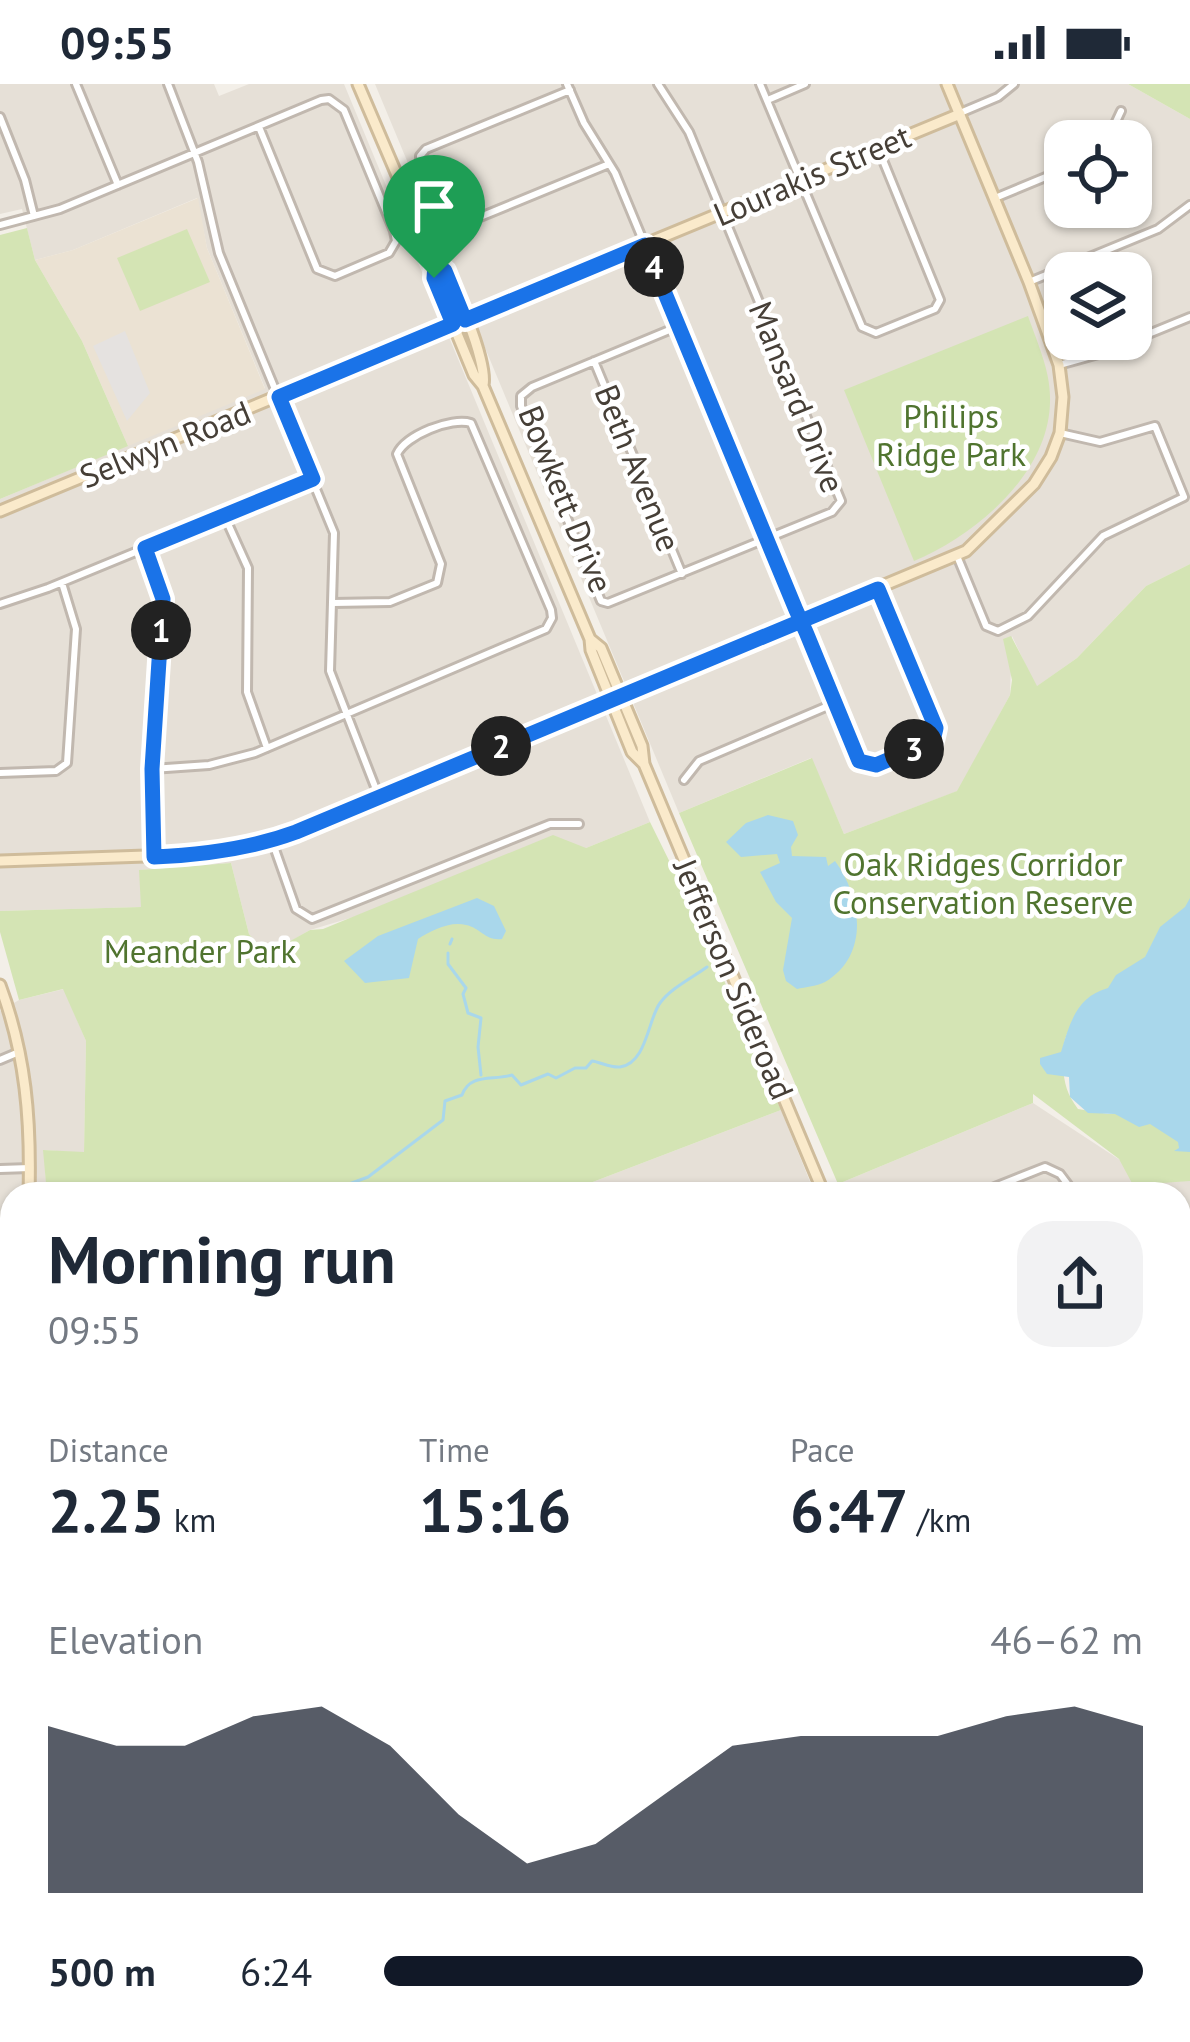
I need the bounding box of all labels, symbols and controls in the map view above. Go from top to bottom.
text: 09:55 [60,13,174,71]
street label: Lourakis Street [707,114,917,235]
map controls [1044,120,1152,360]
button: locate [1044,120,1152,228]
pin [383,155,485,278]
icon: arrive [401,173,467,239]
pin: 4 [624,237,684,297]
text: 4 [645,245,663,288]
button: layers [1044,252,1152,360]
street label: Mansard Drive [740,295,855,499]
street label: Beth Avenue [586,378,691,558]
street label: Selwyn Road [73,390,257,497]
park label: Philips Ridge Park [876,394,1026,475]
street label: Bowkett Drive [509,399,624,599]
pin: 1 [131,600,191,660]
text: 1 [152,608,170,651]
pin: 2 [471,716,531,776]
pin: 3 [884,719,944,779]
text: 2 [492,724,510,767]
text: 3 [905,727,923,770]
park label: Oak Ridges Corridor Conservation Reserve [832,842,1134,923]
street label: Jefferson Sideroad [664,850,805,1106]
park label: Meander Park [104,929,296,972]
text: Morning run [48,1216,396,1301]
button: share [1017,1221,1143,1347]
text: 09:55 [48,1304,142,1355]
text: Distance [48,1428,169,1471]
text: Time [419,1428,490,1471]
text: Pace [790,1428,855,1471]
text: 2.25 [48,1471,165,1549]
text: 15:16 [419,1471,571,1549]
text: 6:47 [790,1471,908,1549]
text: km [165,1498,216,1541]
text: /km [908,1498,971,1541]
text: Elevation [48,1614,203,1665]
text: 46–62 m [990,1614,1143,1665]
text: 500 m [48,1946,156,1997]
text: 6:24 [240,1946,312,1997]

